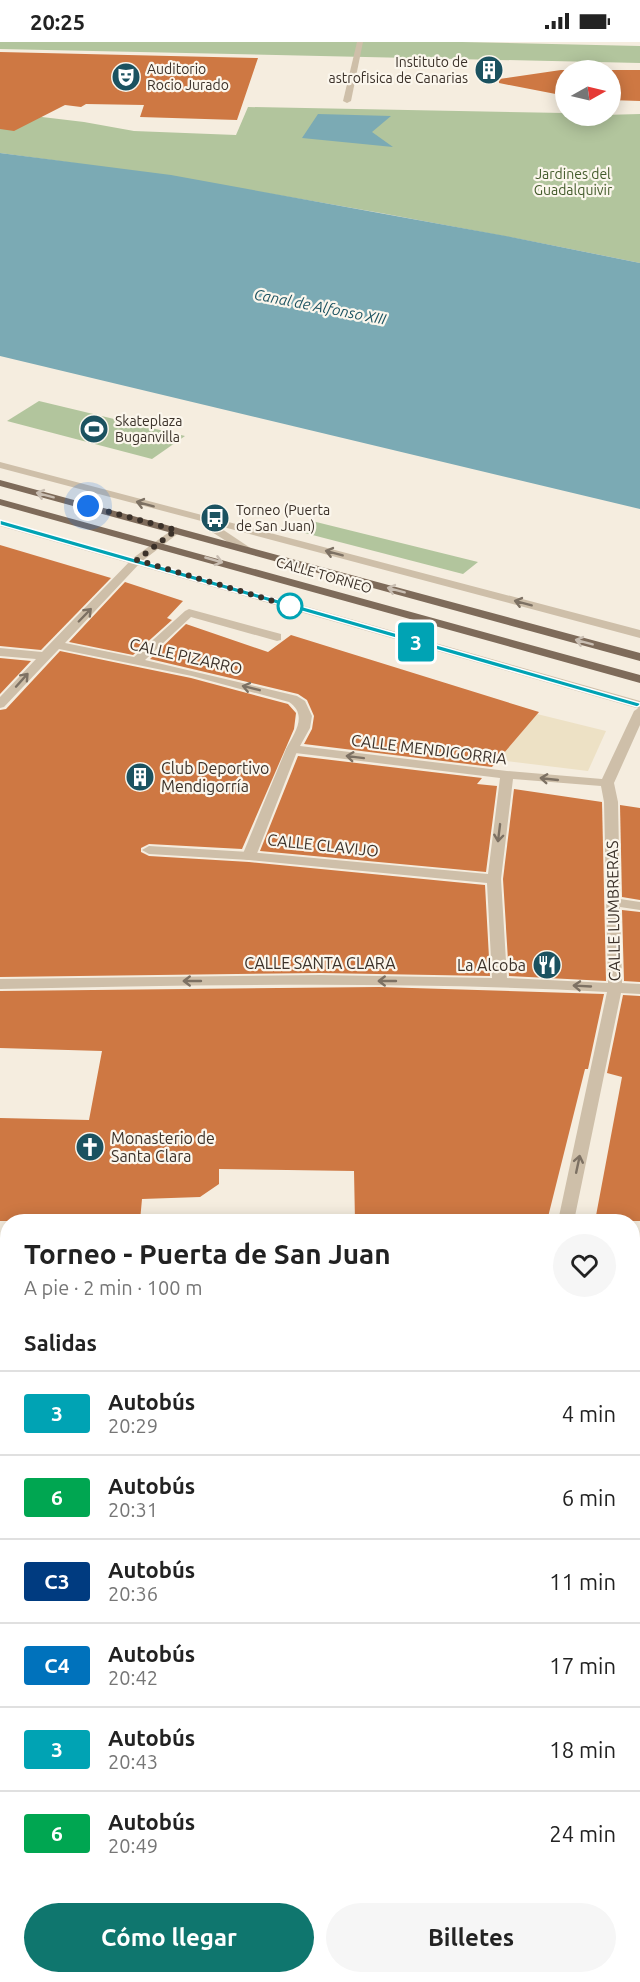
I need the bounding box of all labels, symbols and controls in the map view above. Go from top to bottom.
text: 20:25 [30,9,85,34]
place label: Instituto de astrofisica de Canarias [329,54,468,86]
building icon: Instituto de astrofisica de Canarias [473,54,505,86]
north arrow [555,60,621,126]
map controls [555,60,621,126]
theatre icon: Auditorio Rocio Jurado [110,61,142,93]
place label: Auditorio Rocio Jurado [147,61,229,93]
park label: Jardines del Guadalquivir [534,166,613,198]
water label: Canal de Alfonso XIII [253,285,389,328]
sports icon: Skateplaza Buganvilla [78,413,110,445]
place label: Skateplaza Buganvilla [115,413,182,445]
one-way arrow [36,489,55,500]
your location [73,491,103,521]
one-way arrow [136,497,155,509]
bus stop icon: Torneo (Puerta de San Juan) [199,502,231,534]
place label: Torneo (Puerta de San Juan) [236,502,330,534]
one-way arrow [325,547,344,559]
one-way arrow [204,554,223,566]
street label: CALLE TORNEO [274,554,374,596]
one-way arrow [386,584,405,595]
unlabelled marker [277,593,303,619]
one-way arrow [513,597,532,608]
one-way arrow [77,608,91,623]
line badge: 3 [396,622,436,662]
text: 3 [410,630,422,654]
street label: CALLE PIZARRO [128,634,244,678]
one-way arrow [574,636,593,647]
one-way arrow [15,673,29,688]
one-way arrow [242,681,261,693]
street label: CALLE MENDIGORRIA [350,731,508,768]
one-way arrow [346,752,366,763]
place label: Club Deportivo Mendigorría [161,759,269,795]
building icon: Club Deportivo Mendigorría [124,761,156,793]
one-way arrow [540,773,560,784]
one-way arrow [494,823,505,843]
street label: CALLE CLAVIJO [266,830,380,860]
street label: CALLE LUMBRERAS [603,840,623,982]
restaurant icon: La Alcoba [531,949,563,981]
street label: CALLE SANTA CLARA [244,954,396,972]
place label: La Alcoba [457,956,526,974]
one-way arrow [182,975,202,987]
one-way arrow [377,975,397,987]
one-way arrow [572,980,592,991]
place label: Monasterio de Santa Clara [111,1129,215,1165]
church icon: Monasterio de Santa Clara [74,1131,106,1163]
one-way arrow [573,1154,584,1174]
button: heart [553,1234,616,1297]
text: Torneo - Puerta de San Juan [24,1238,391,1269]
text: A pie · 2 min · 100 m [24,1276,202,1299]
text: Salidas [24,1330,97,1355]
text: Autobús [108,1389,195,1414]
text: 3 [51,1401,63,1425]
text: 4 min [562,1401,616,1426]
text: 20:29 [108,1414,158,1437]
text: Autobús [108,1473,195,1498]
text: 6 [51,1485,63,1509]
text: 6 min [562,1485,616,1510]
text: 20:31 [108,1498,158,1521]
text: Autobús [108,1557,195,1582]
text: C3 [44,1569,70,1593]
text: 11 min [549,1569,616,1594]
text: 20:36 [108,1582,158,1605]
text: Autobús [108,1641,195,1666]
text: C4 [44,1653,70,1677]
text: 17 min [549,1653,616,1678]
text: 20:42 [108,1666,158,1689]
text: Autobús [108,1725,195,1750]
text: 3 [51,1737,63,1761]
text: 18 min [549,1737,616,1762]
text: 20:43 [108,1750,158,1773]
text: Autobús [108,1809,195,1834]
text: 6 [51,1821,63,1845]
text: 24 min [549,1821,616,1846]
text: 20:49 [108,1834,158,1857]
button: Cómo llegar [24,1903,314,1972]
button: Billetes [326,1903,616,1972]

